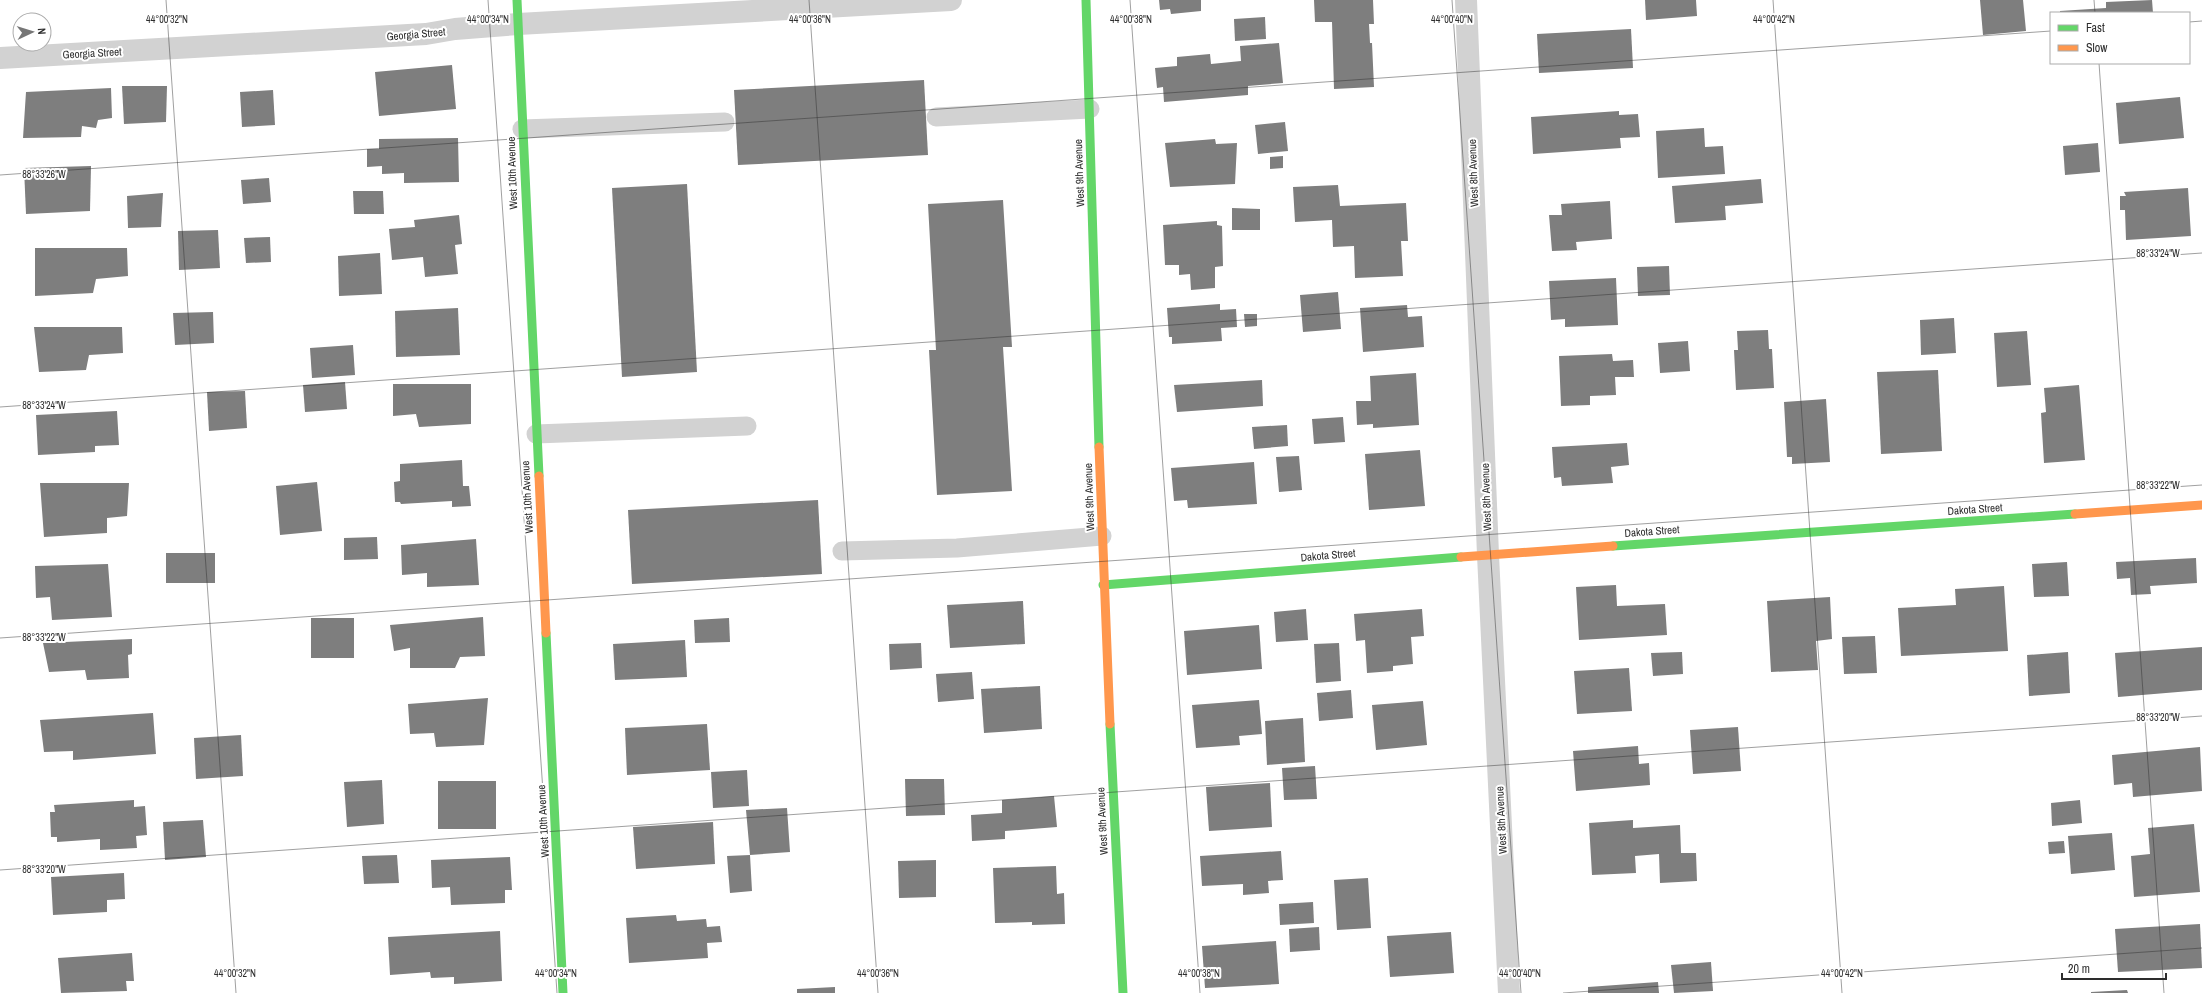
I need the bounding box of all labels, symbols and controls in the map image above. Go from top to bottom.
north arrow [12,12,52,52]
legend [2050,12,2190,64]
text: 44°00'32"N [146,13,188,26]
text: 44°00'34"N [467,13,509,26]
text: 44°00'36"N [789,13,831,26]
text: 44°00'38"N [1110,13,1152,26]
text: 44°00'40"N [1431,13,1473,26]
text: 44°00'42"N [1753,13,1795,26]
text: Fast [2086,20,2105,36]
street label: Georgia Street [386,24,447,44]
text: N [35,28,49,35]
text: Slow [2086,40,2108,56]
street label: Georgia Street [62,44,122,62]
street label: West 10th Avenue [504,136,520,210]
street label: West 9th Avenue [1071,139,1087,207]
street label: West 8th Avenue [1465,139,1481,207]
text: 88°33'26"W [22,168,66,181]
text: 88°33'24"W [2136,247,2180,260]
text: 88°33'24"W [22,399,66,412]
street label: West 10th Avenue [518,460,536,534]
street label: West 9th Avenue [1081,463,1097,531]
street label: West 8th Avenue [1478,463,1494,531]
text: 88°33'22"W [2136,479,2180,492]
street label: Dakota Street [1947,500,2003,518]
street label: Dakota Street [1624,522,1680,540]
street label: Dakota Street [1300,546,1357,564]
text: 88°33'22"W [22,631,66,644]
text: 88°33'20"W [2136,711,2180,724]
street label: West 10th Avenue [534,784,552,858]
street label: West 8th Avenue [1492,786,1510,854]
street label: West 9th Avenue [1093,787,1111,855]
text: 88°33'20"W [22,863,66,876]
scale bar [2062,955,2166,981]
text: 20 m [2068,961,2090,977]
text: 44°00'32"N [214,967,256,980]
text: 44°00'34"N [535,967,577,980]
text: 44°00'36"N [857,967,899,980]
text: 44°00'38"N [1178,967,1220,980]
text: 44°00'40"N [1499,967,1541,980]
text: 44°00'42"N [1821,967,1863,980]

